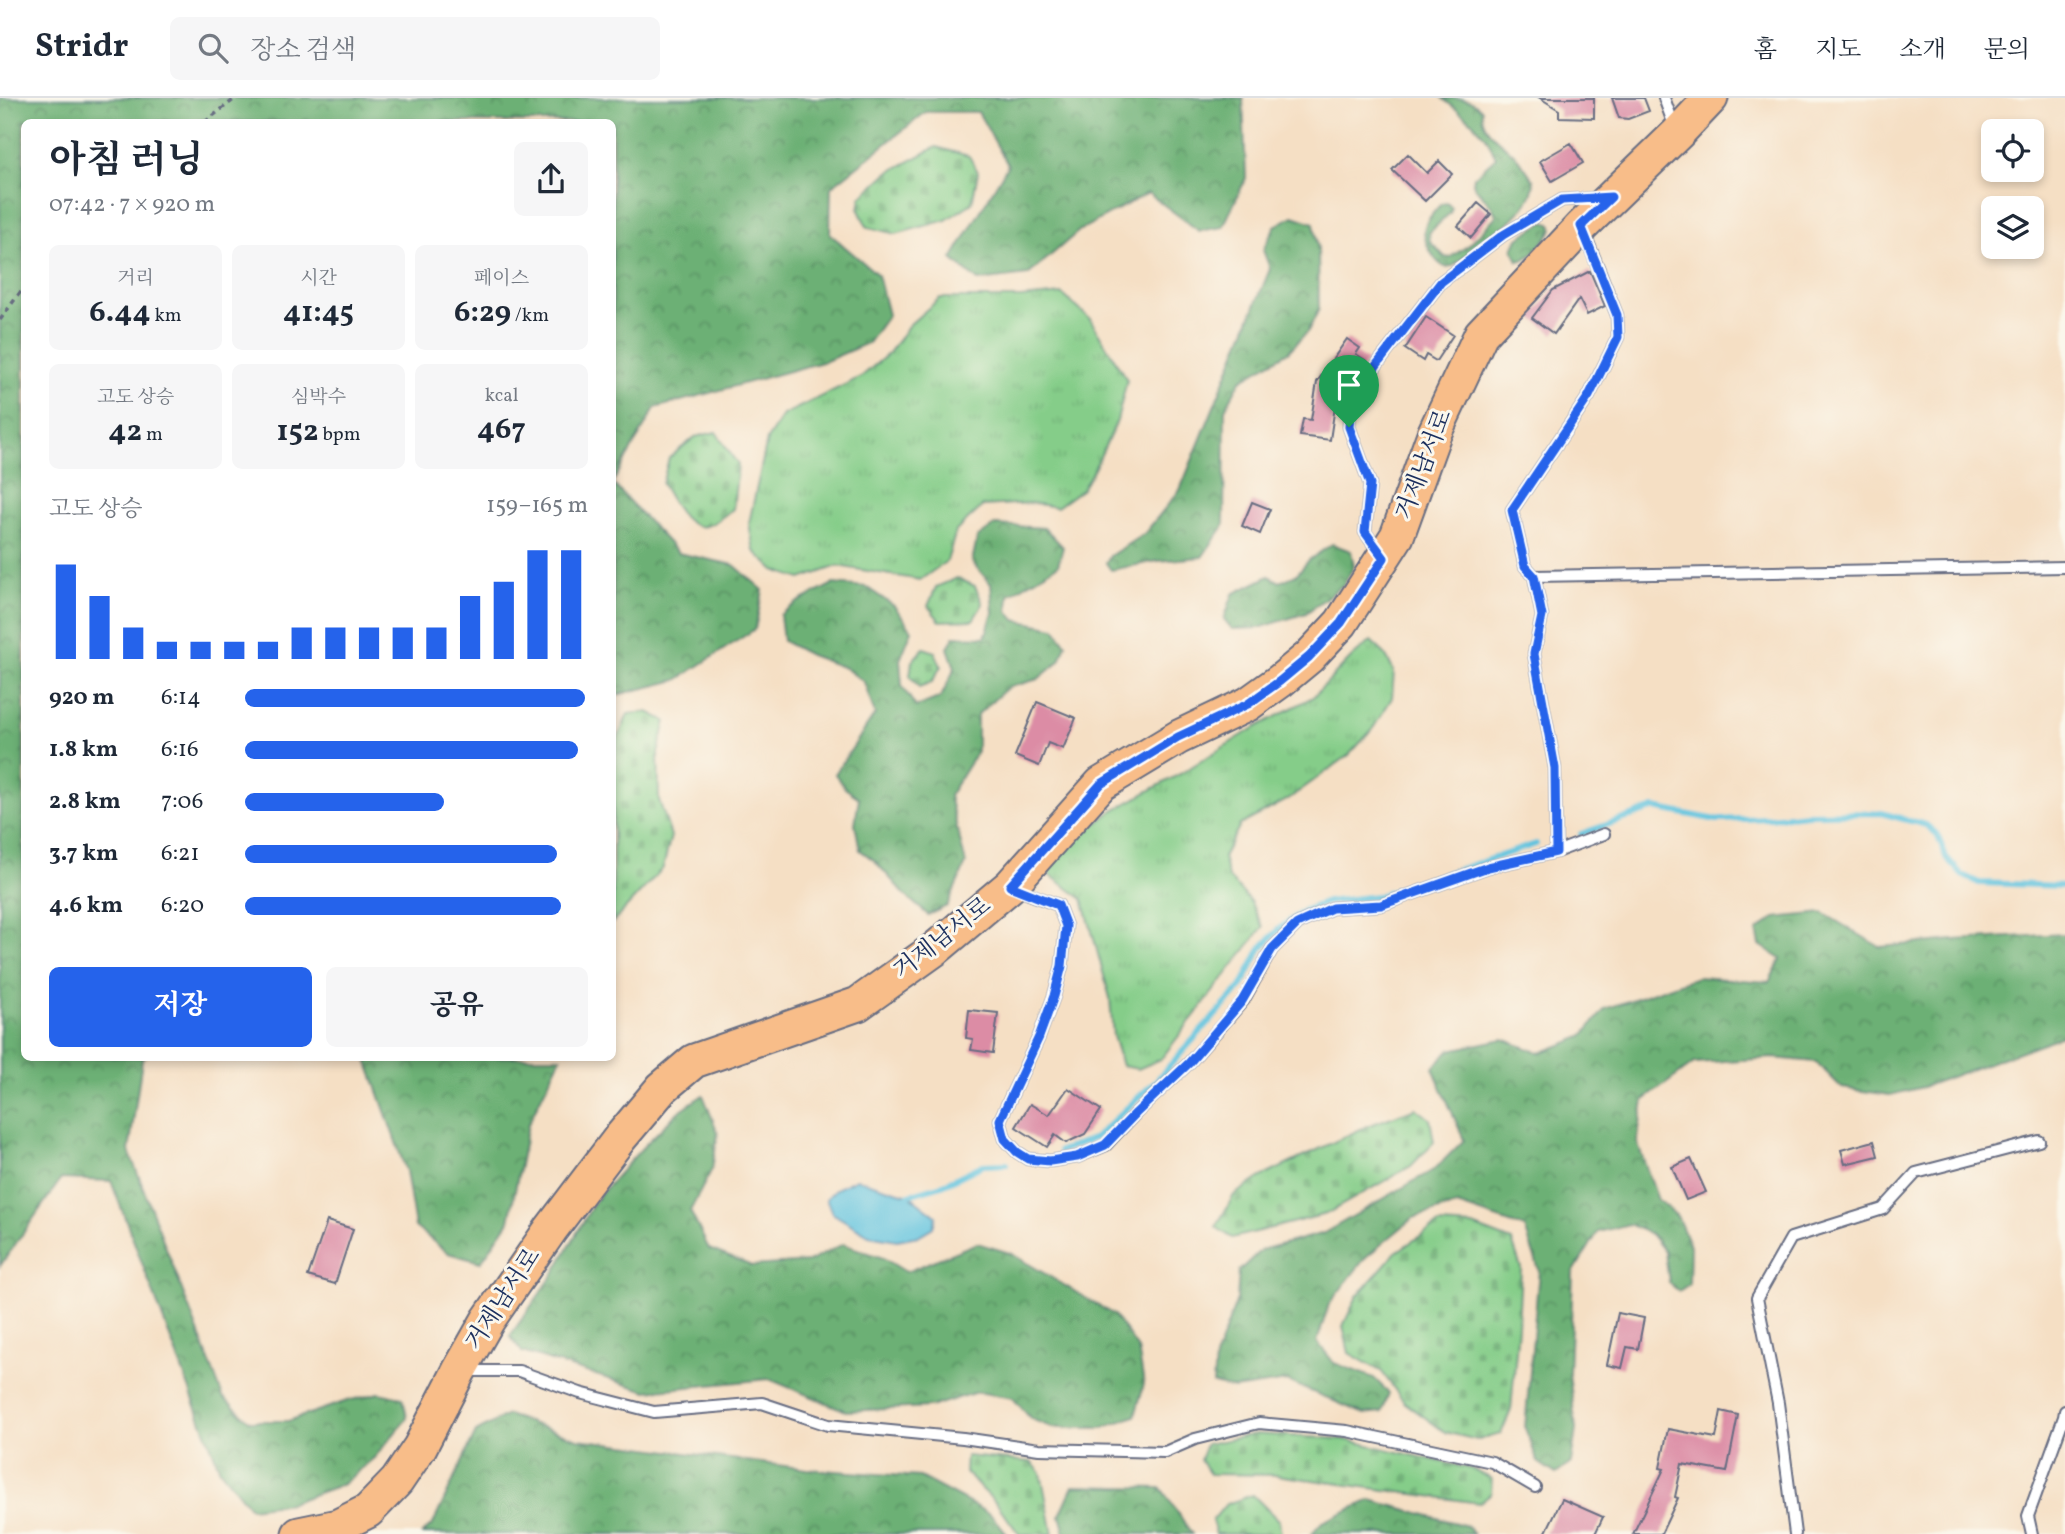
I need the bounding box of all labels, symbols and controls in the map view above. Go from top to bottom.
search box [170,17,660,80]
text: Stridr [35,25,128,71]
icon: search [194,29,232,67]
text: 장소 검색 [250,33,356,69]
text: 홈 [1754,34,1777,68]
text: 지도 [1815,34,1861,68]
text: 소개 [1899,34,1946,68]
text: 문의 [1984,34,2030,68]
map controls [1981,119,2044,259]
button: locate [1981,119,2044,182]
text: 아침 러닝 [49,136,203,189]
button: share [514,142,588,216]
text: 07:42 · 7 × 920 m [49,189,215,221]
button: layers [1981,196,2044,259]
text: 거리 [117,266,154,292]
text: 시간 [300,266,337,292]
text: 페이스 [474,266,529,292]
text: 6.44 [89,292,151,334]
text: 41:45 [283,292,354,334]
text: 6:29 [454,292,511,334]
text: km [151,303,182,329]
text: /km [511,303,549,329]
pin [1319,355,1379,427]
icon: arrive [1330,366,1368,404]
text: kcal [485,383,518,409]
text: 고도 상승 [97,385,174,411]
text: 심박수 [291,385,346,411]
street label: 거제남서로 [1388,405,1462,525]
text: 467 [477,409,526,451]
text: 42 [108,411,142,453]
text: 152 [277,411,319,453]
text: m [142,422,163,448]
text: bpm [319,422,361,448]
text: 159–165 m [486,490,588,522]
text: 고도 상승 [49,494,142,526]
text: 920 m [49,682,115,714]
text: 6:14 [161,682,201,714]
text: 1.8 km [49,734,118,766]
text: 6:16 [161,734,199,766]
text: 2.8 km [49,786,121,818]
text: 7:06 [161,786,203,818]
text: 3.7 km [49,838,118,870]
text: 6:21 [161,838,199,870]
text: 4.6 km [49,890,123,922]
text: 6:20 [161,890,204,922]
street label: 거제남서로 [887,890,999,988]
button: 저장 [49,967,312,1047]
button: 공유 [326,967,588,1047]
street label: 거제남서로 [458,1242,550,1358]

